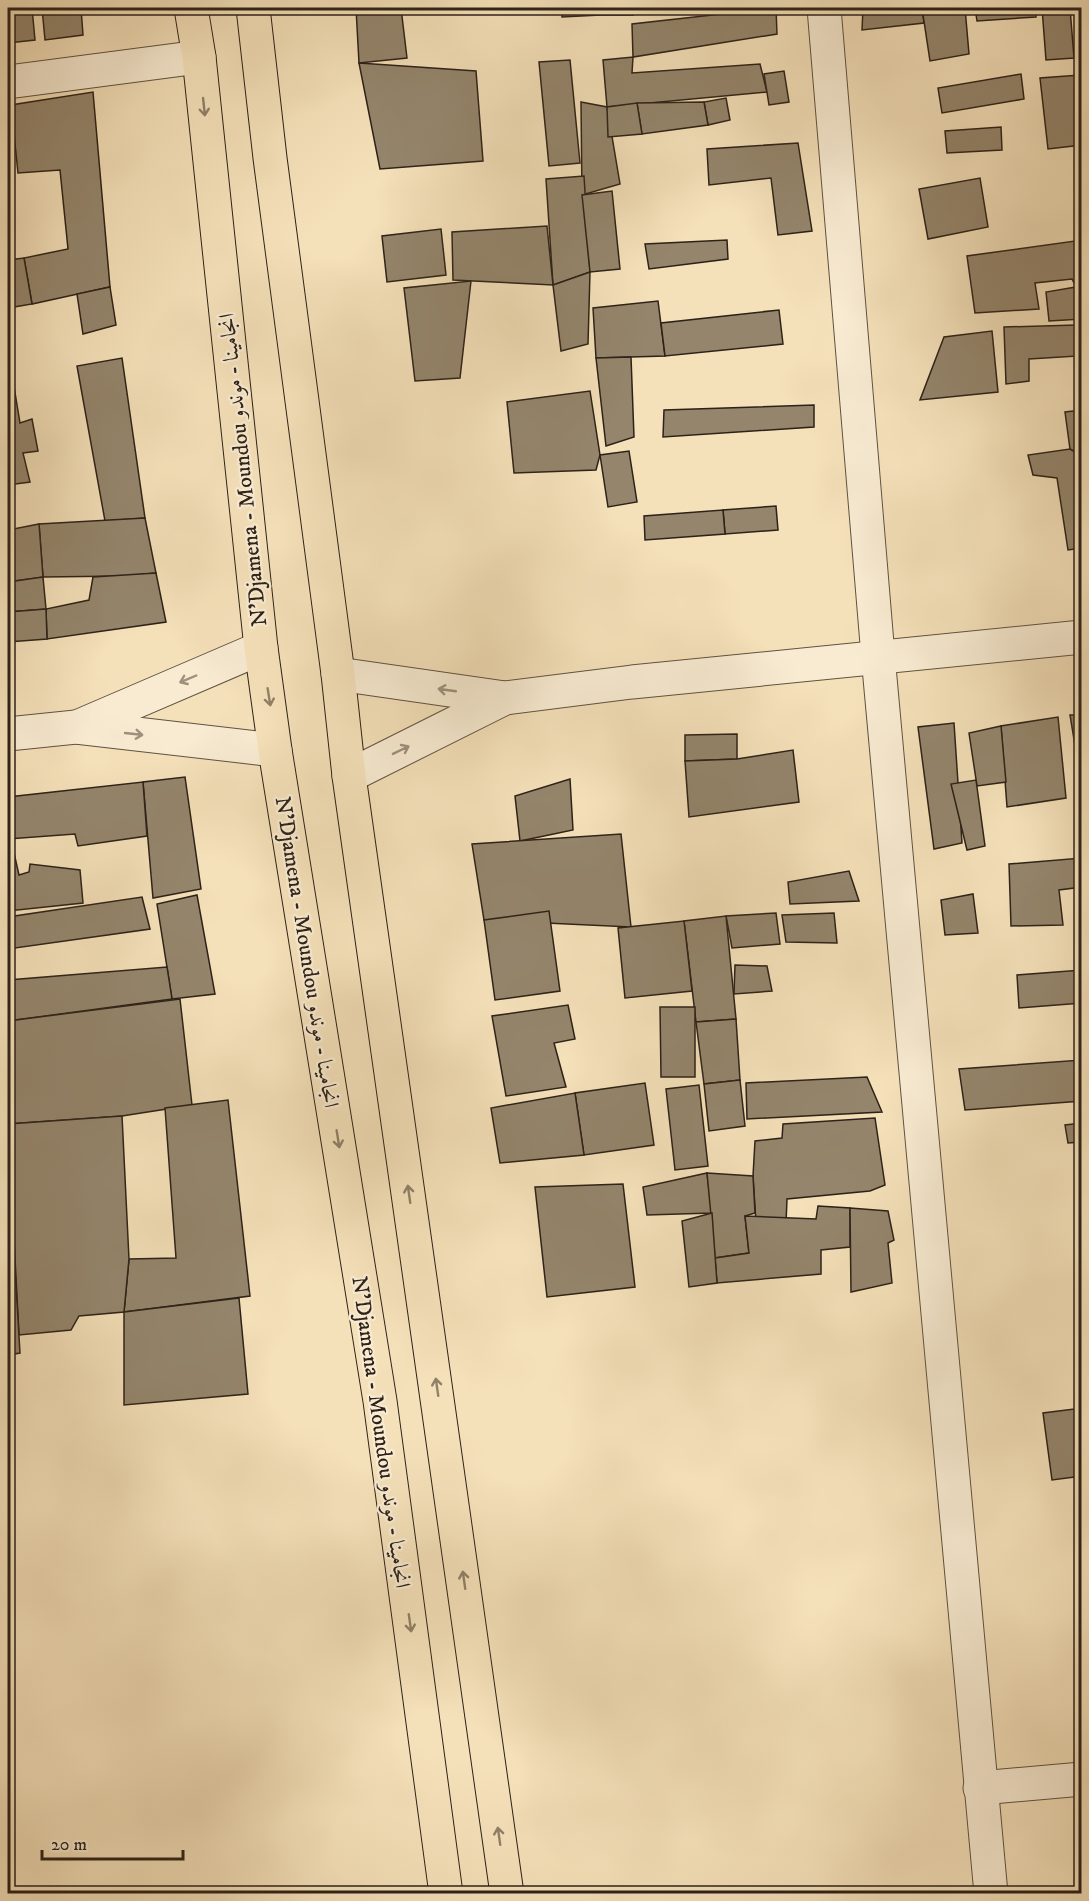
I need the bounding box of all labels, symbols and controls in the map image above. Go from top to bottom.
one-way arrow [199,97,210,117]
street label: N'Djamena - Moundou انجامينا - موندو [214,312,273,628]
one-way arrow [179,675,197,686]
one-way arrow [438,684,457,695]
one-way arrow [263,687,274,707]
one-way arrow [123,729,143,740]
one-way arrow [392,743,410,755]
street label: N'Djamena - Moundou انجامينا - موندو [269,795,344,1110]
one-way arrow [333,1129,344,1148]
one-way arrow [404,1184,415,1204]
street label: N'Djamena - Moundou انجامينا - موندو [345,1274,416,1590]
one-way arrow [431,1378,442,1397]
one-way arrow [458,1571,469,1590]
one-way arrow [404,1612,415,1632]
scale bar [42,1823,183,1861]
one-way arrow [494,1826,505,1846]
text: 20 m [51,1834,87,1856]

